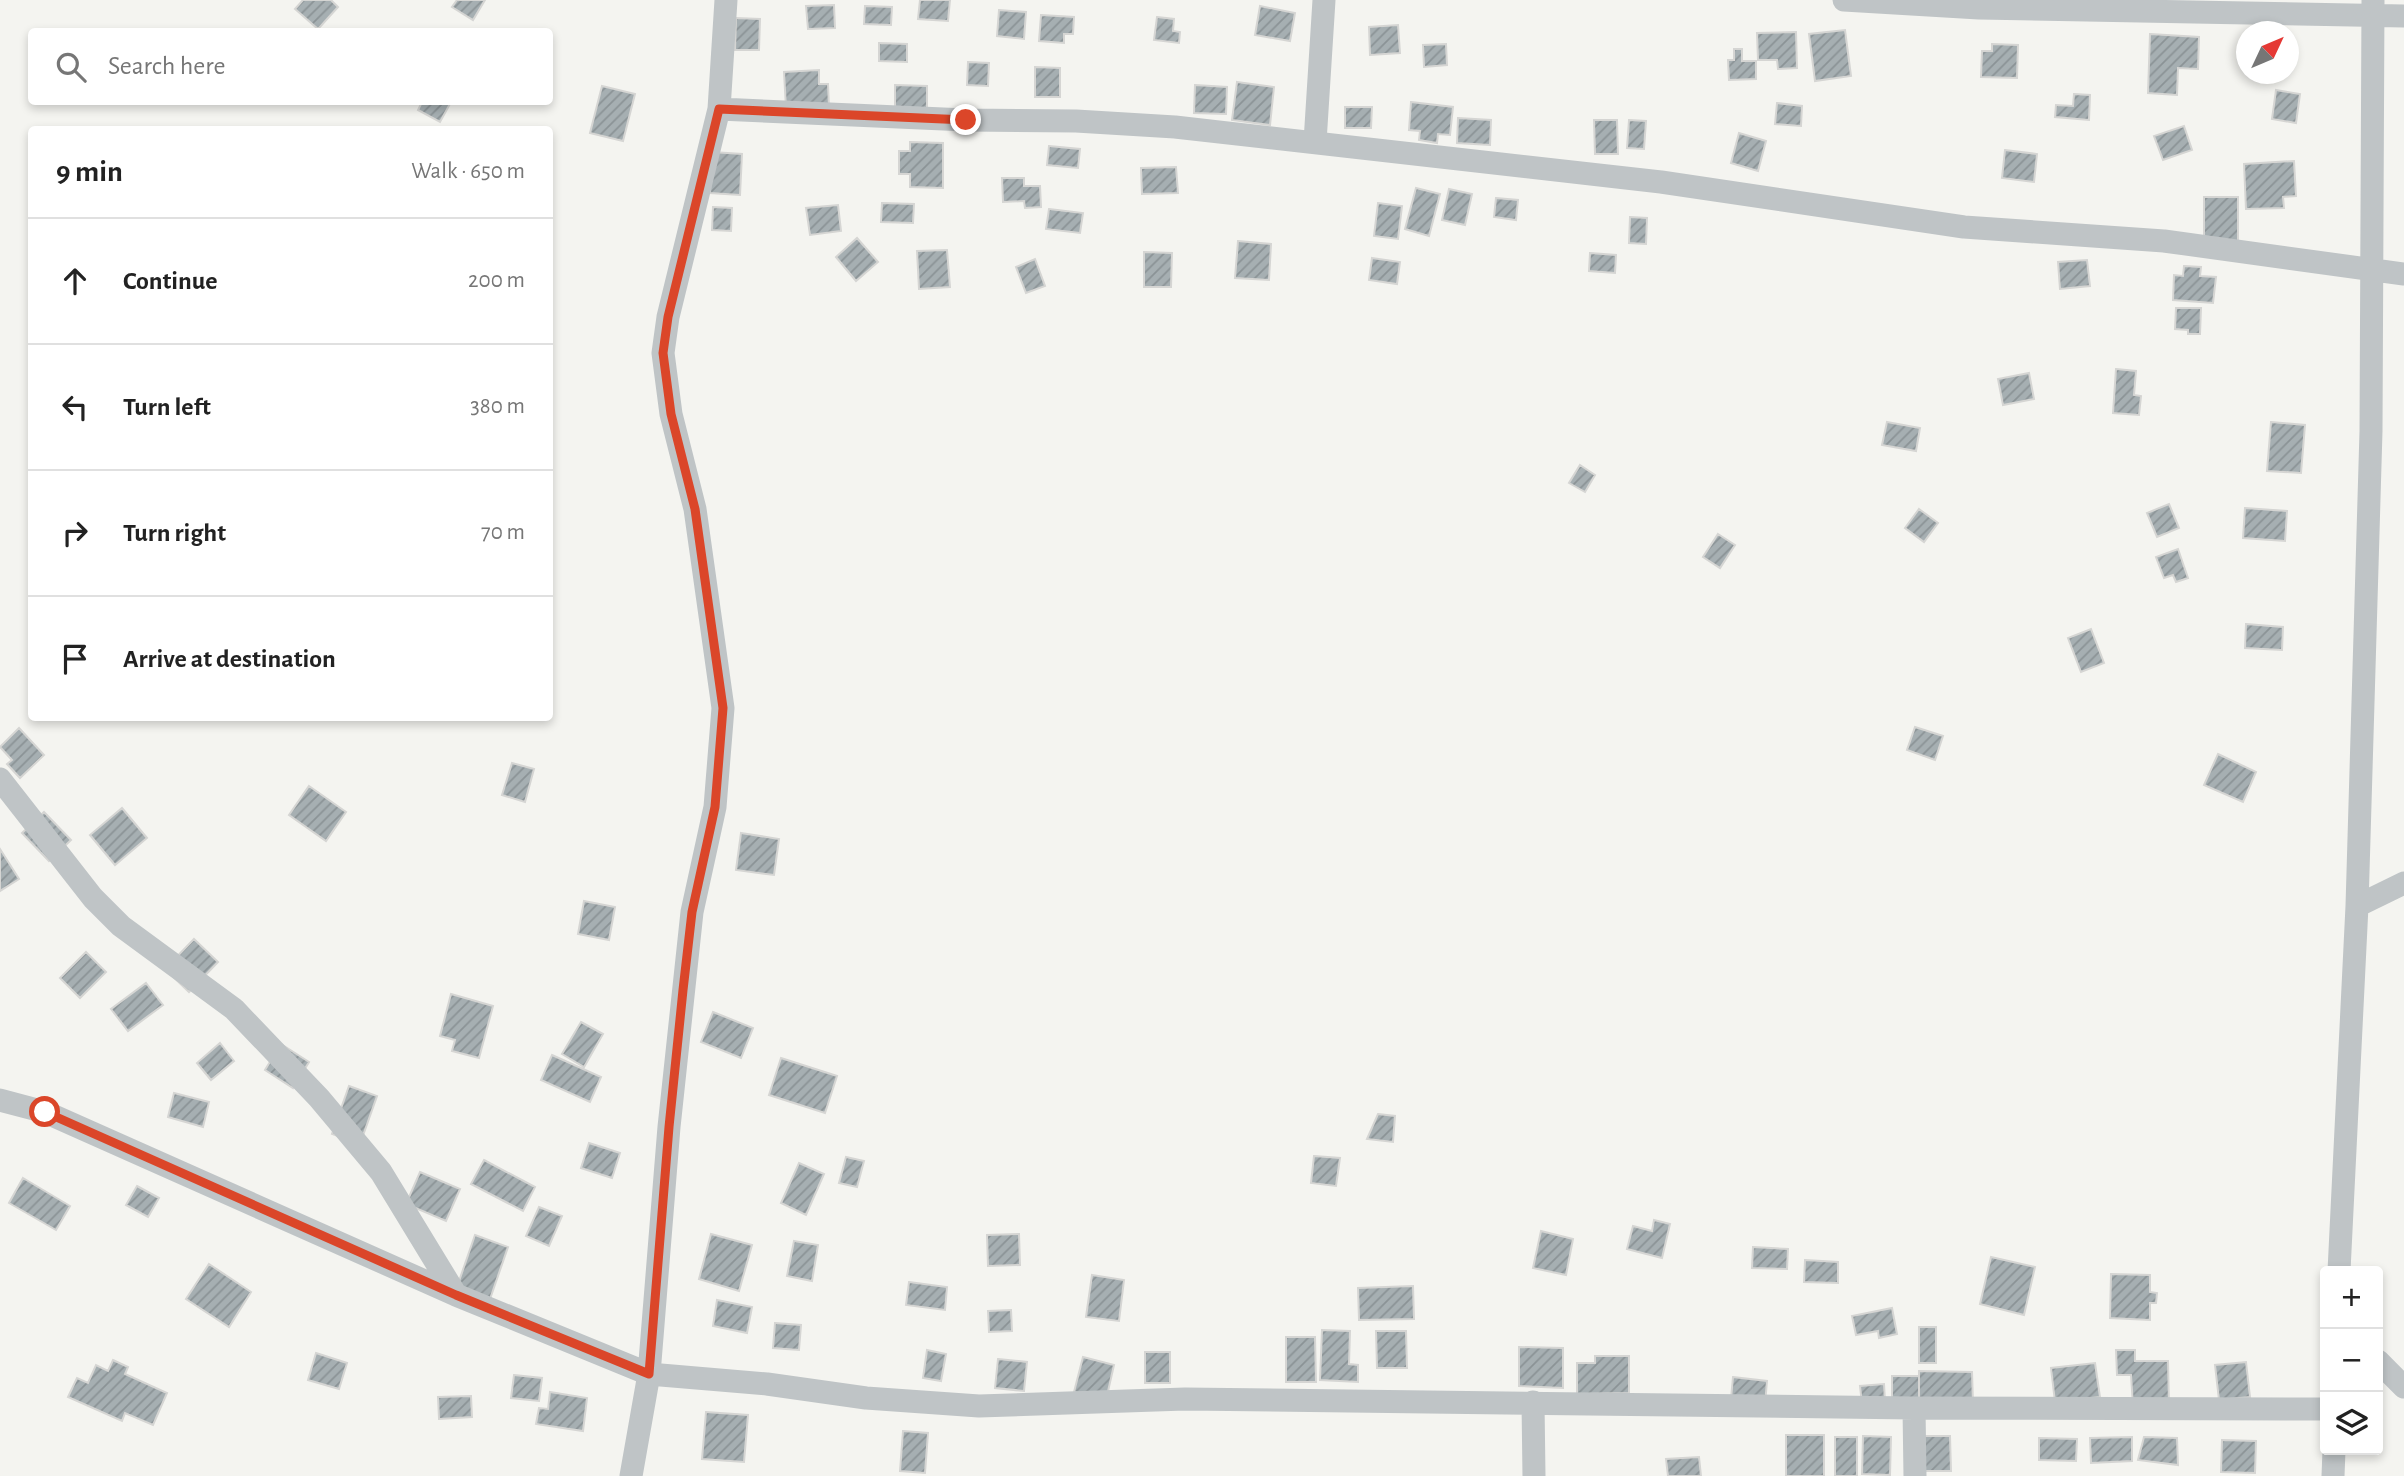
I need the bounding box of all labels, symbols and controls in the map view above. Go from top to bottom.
north arrow [2236,21,2299,84]
search box [28,28,553,105]
icon: search [52,48,90,86]
text: Search here [108,53,226,79]
route end [950,104,981,135]
text: 9 min [56,157,123,187]
text: Walk · 650 m [411,160,525,183]
icon: ahead [56,262,94,300]
text: Continue [123,268,218,294]
text: 200 m [468,269,525,292]
icon: left [56,388,94,426]
text: Turn left [123,394,211,420]
text: 380 m [470,395,525,418]
icon: right [56,514,94,552]
text: Turn right [123,520,226,546]
text: 70 m [481,521,525,544]
icon: arrive [56,640,94,678]
text: Arrive at destination [123,646,336,672]
route start [29,1096,60,1127]
map controls [2320,1266,2383,1455]
button: + [2320,1266,2383,1329]
button: − [2320,1329,2383,1392]
button: layers [2320,1392,2383,1455]

